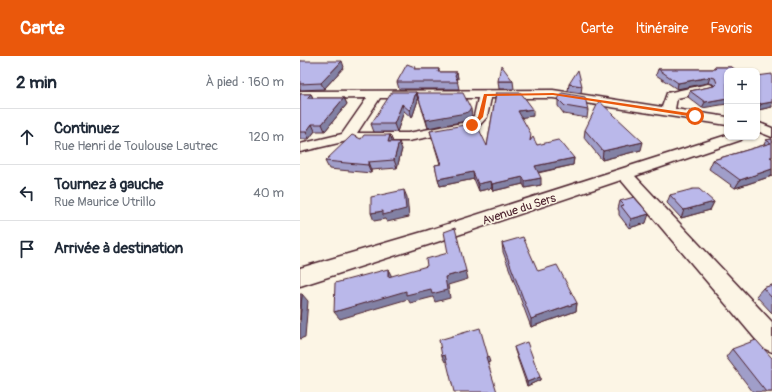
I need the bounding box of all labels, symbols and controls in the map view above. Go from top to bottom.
text: Carte [20,16,64,40]
text: Carte [581,20,613,37]
text: Itinéraire [635,20,688,37]
text: Favoris [710,20,752,37]
map controls [724,68,760,140]
button: + [724,68,760,104]
text: 2 min [16,72,57,93]
text: À pied · 160 m [205,74,284,90]
button: − [724,104,760,140]
route start [686,107,704,125]
route end [463,116,481,134]
text: Continuez [54,119,119,138]
icon: ahead [16,126,38,148]
text: 120 m [248,129,284,145]
text: Rue Henri de Toulouse Lautrec [54,138,218,154]
text: Tournez à gauche [54,175,164,194]
icon: left [16,182,38,204]
text: 40 m [253,185,284,201]
street label: Avenue du Sers [480,190,558,228]
text: Rue Maurice Utrillo [54,194,156,210]
icon: arrive [16,238,38,260]
text: Arrivée à destination [54,239,183,258]

